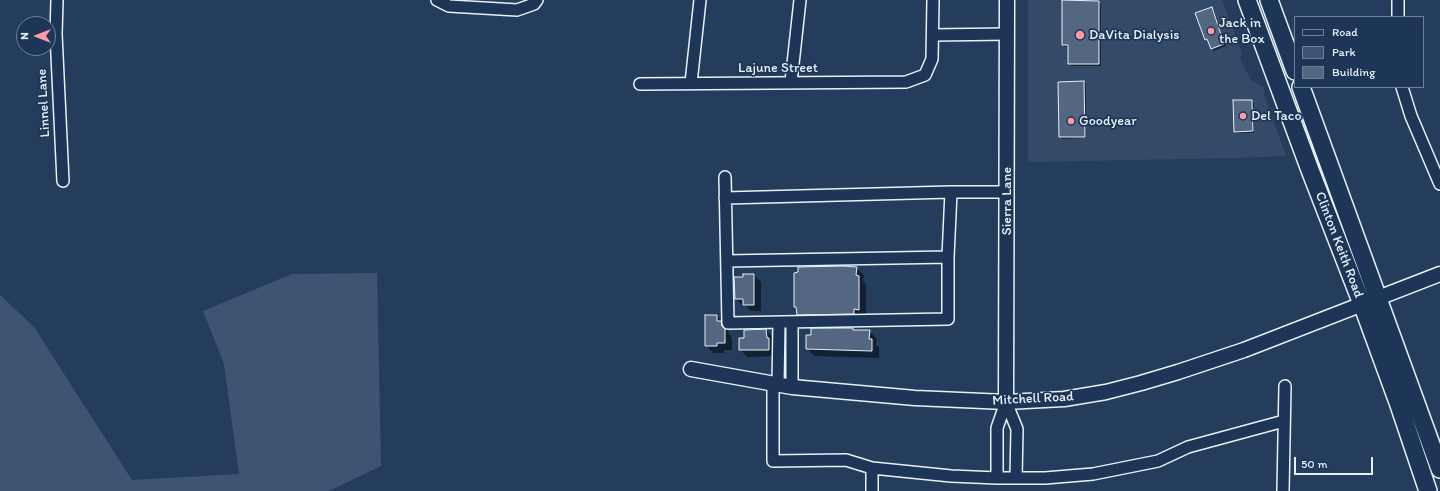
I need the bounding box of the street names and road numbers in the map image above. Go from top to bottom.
street label: Lajune Street [738,60,818,76]
street label: Linnel Lane [34,68,54,138]
street label: Sierra Lane [999,167,1015,235]
street label: Clinton Keith Road [1311,190,1367,300]
street label: Mitchell Road [992,388,1074,410]

